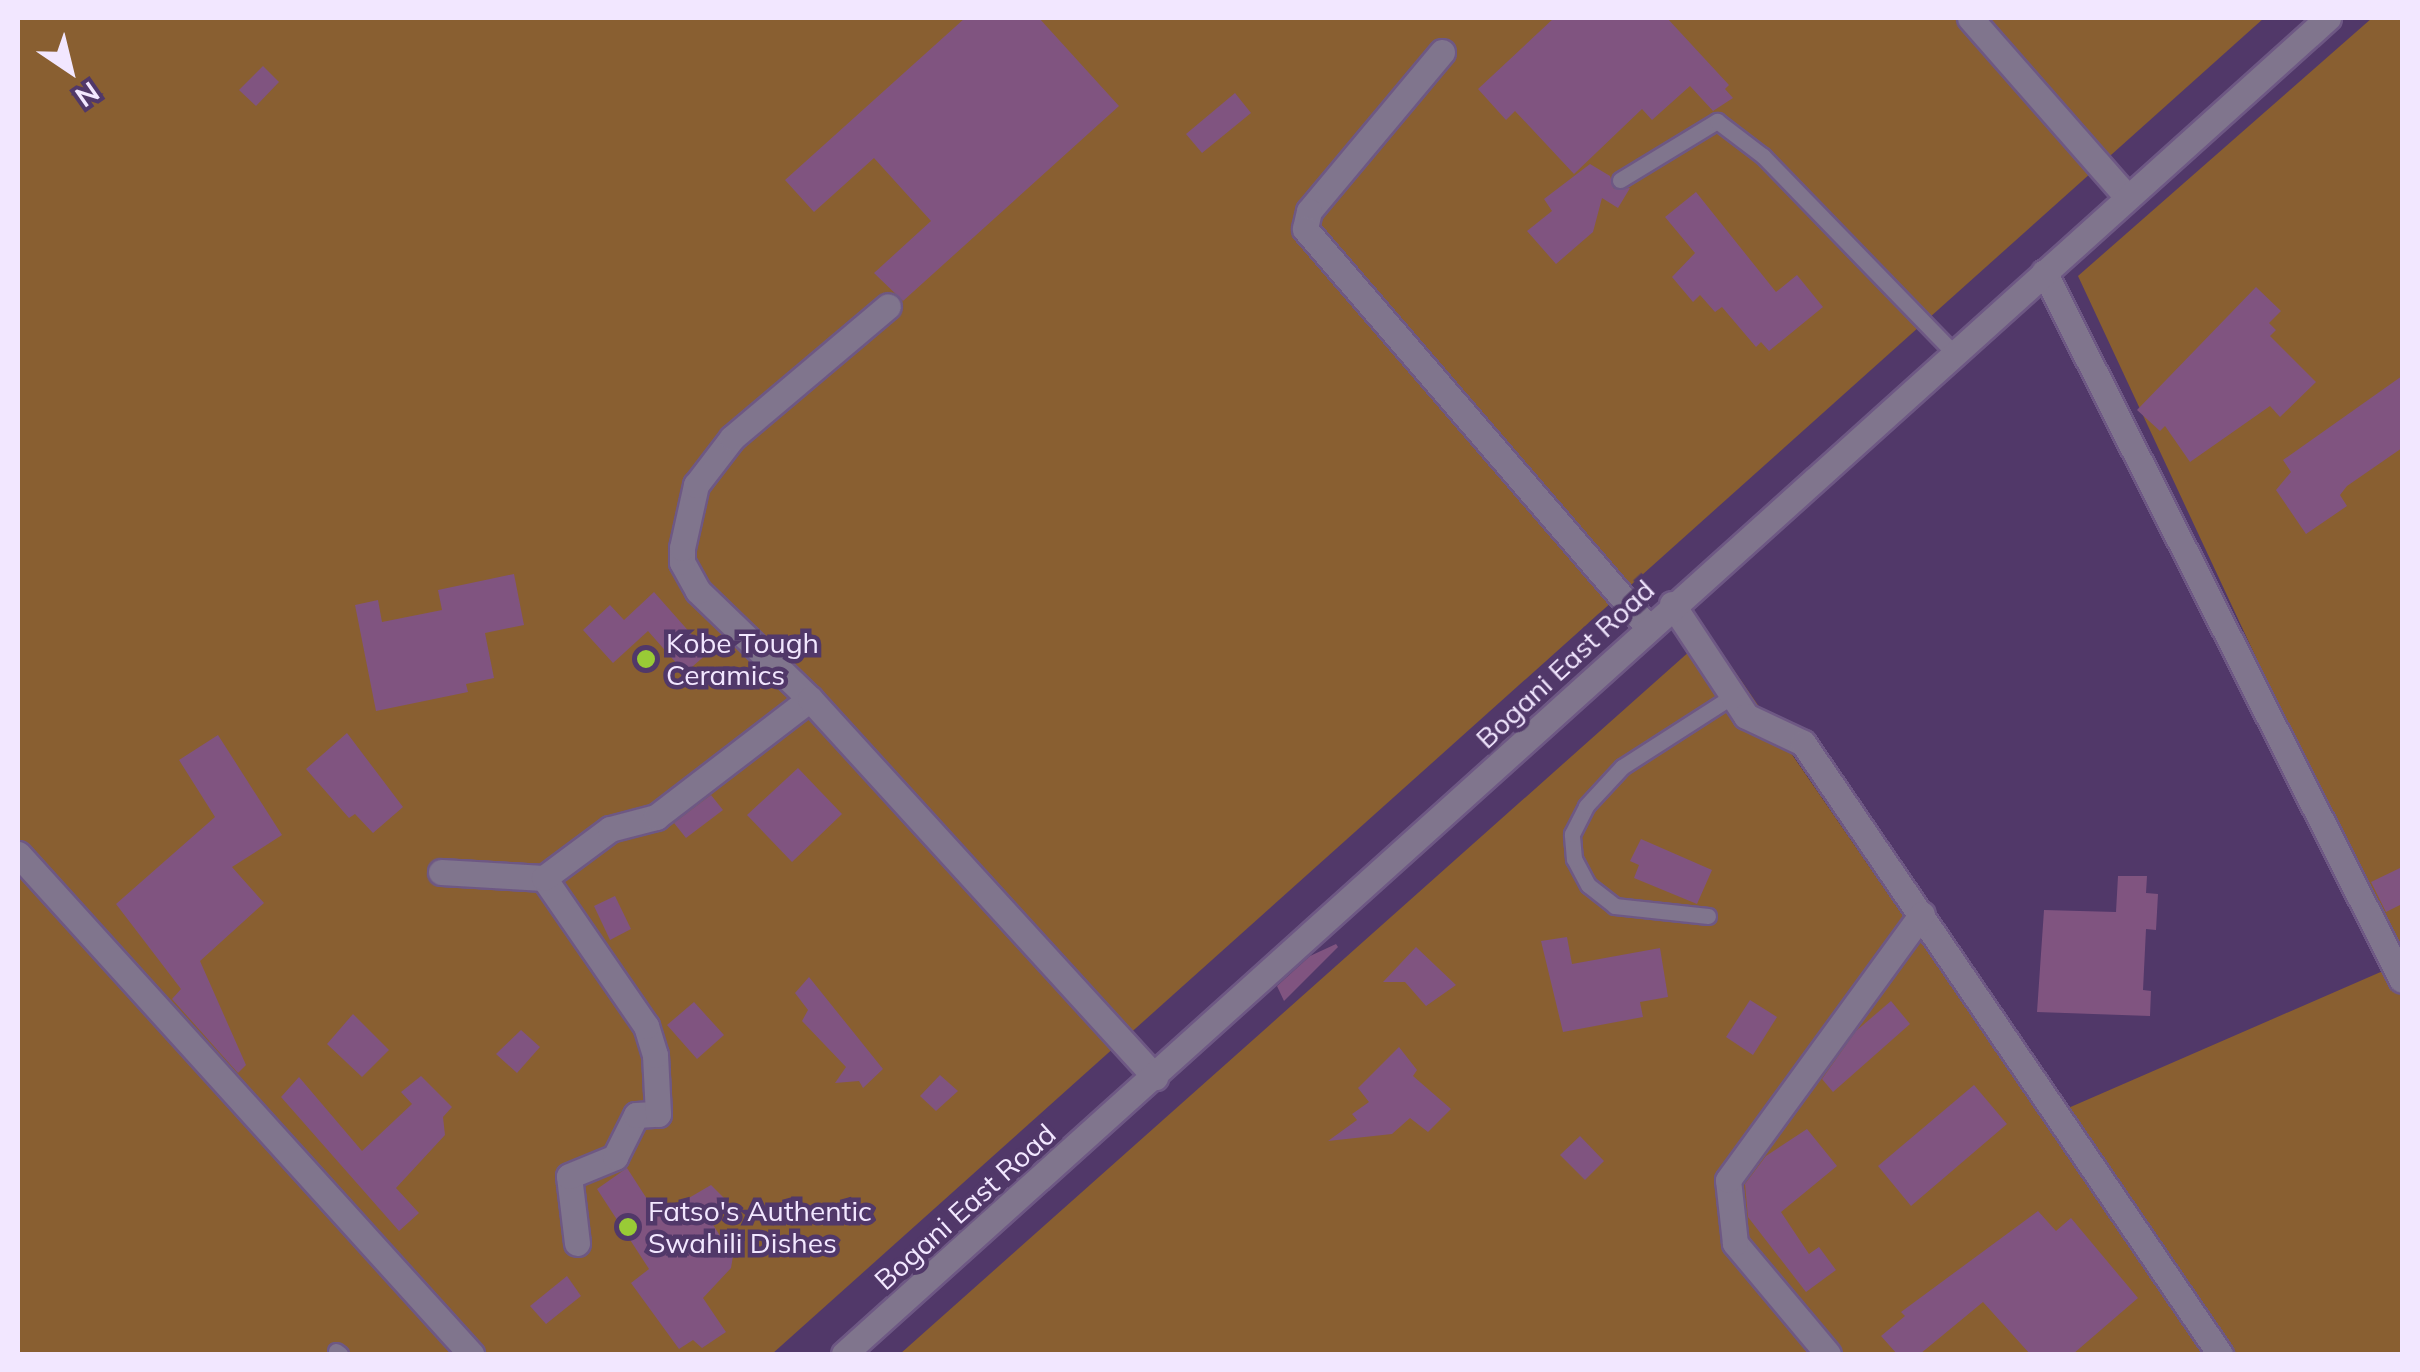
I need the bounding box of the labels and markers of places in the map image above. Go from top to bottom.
place label: Kobe Tough Ceramics [666,626,819,692]
marker: Kobe Tough Ceramics [635,648,657,670]
place label: Fatso's Authentic Swahili Dishes [648,1194,872,1260]
marker: Fatso's Authentic Swahili Dishes [617,1216,639,1238]

